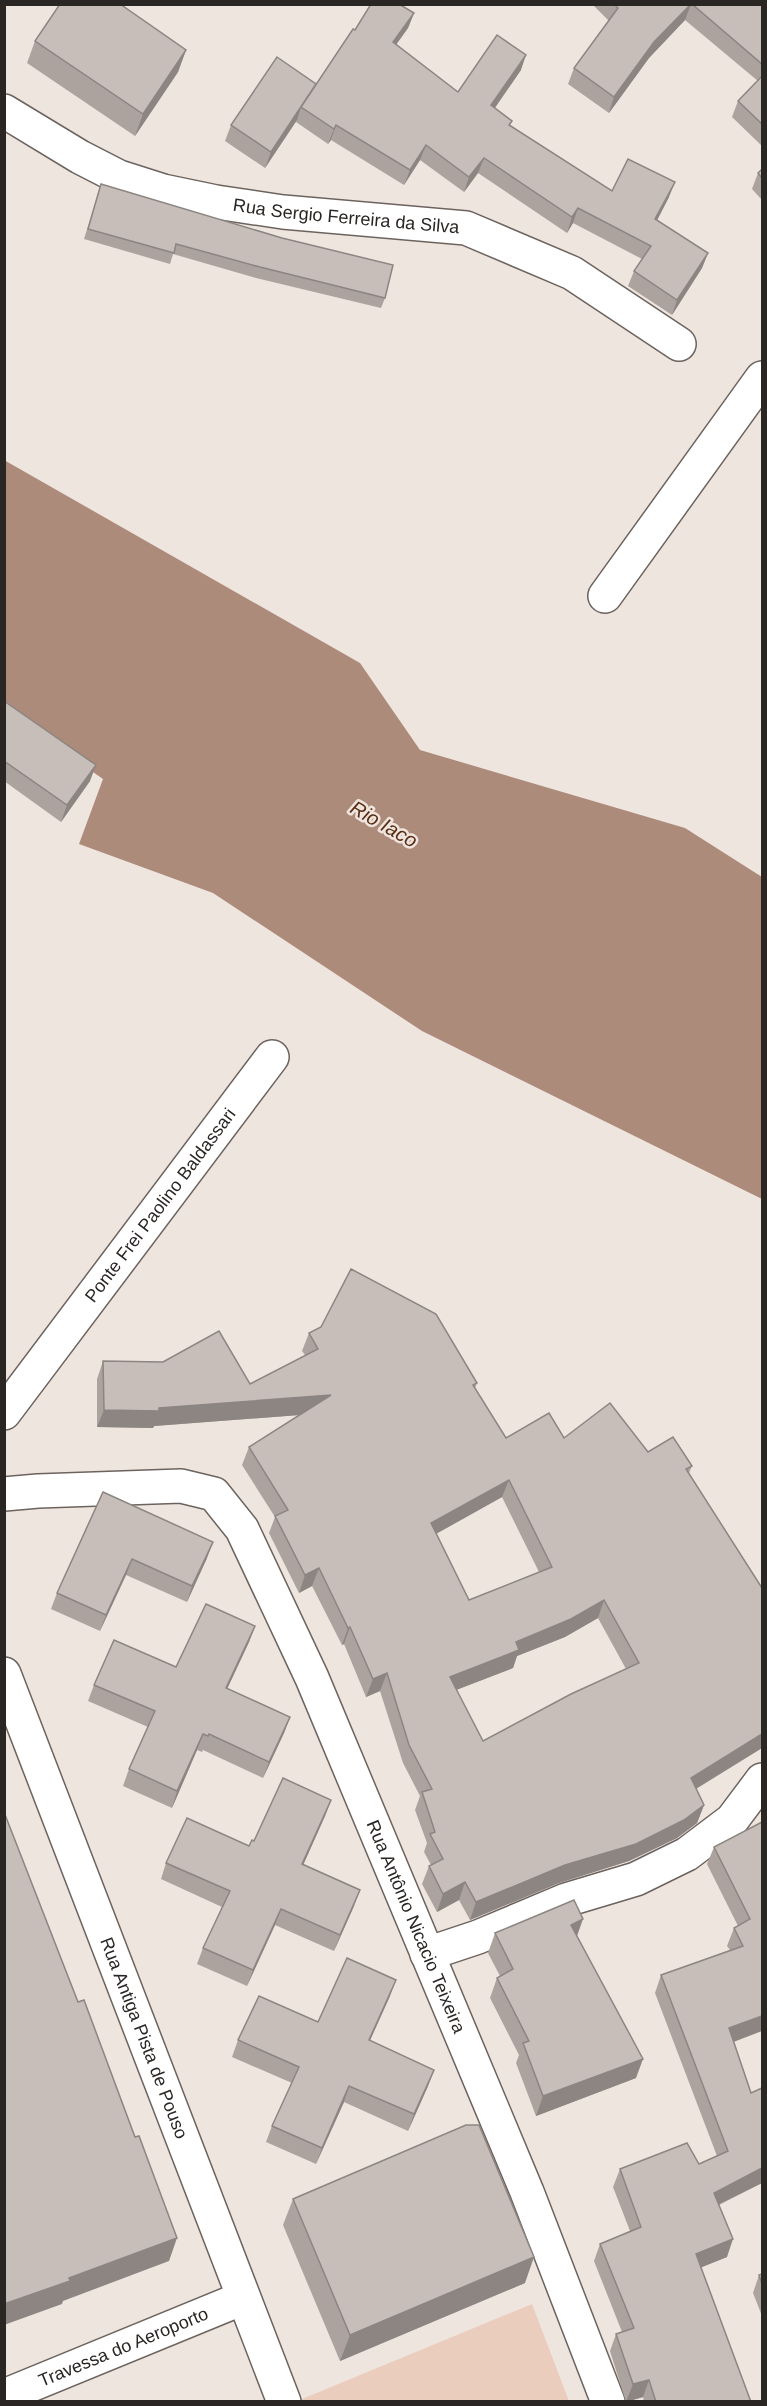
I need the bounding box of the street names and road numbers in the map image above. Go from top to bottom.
street label: Rua Sergio Ferreira da Silva [232,195,461,237]
street label: Ponte Frei Paolino Baldassari [81,1104,240,1306]
street label: Rua Antônio Nicacio Teixeira [363,1817,470,2037]
street label: Rua Antiga Pista de Pouso [96,1934,192,2142]
street label: Travessa do Aeroporto [36,2303,211,2391]

